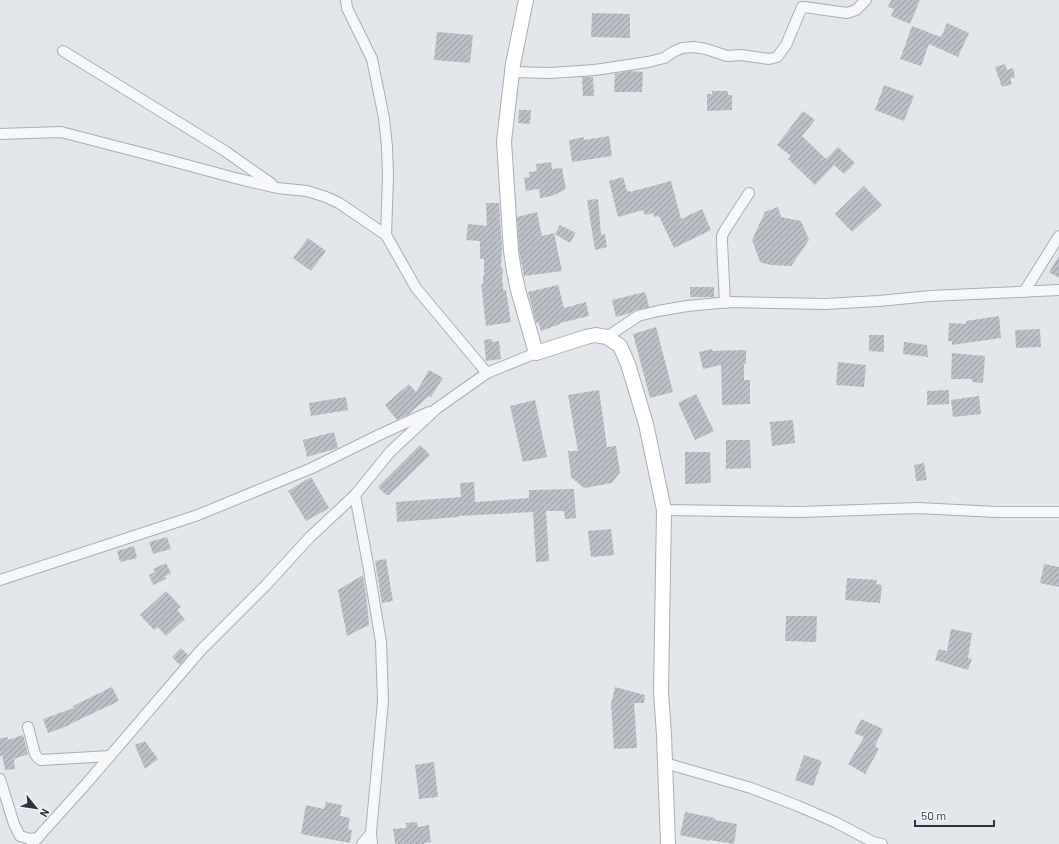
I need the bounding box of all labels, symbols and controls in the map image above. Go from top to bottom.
north arrow [16,788,56,828]
scale bar [915,802,994,828]
text: N [38,807,53,820]
text: 50 m [921,808,946,822]

